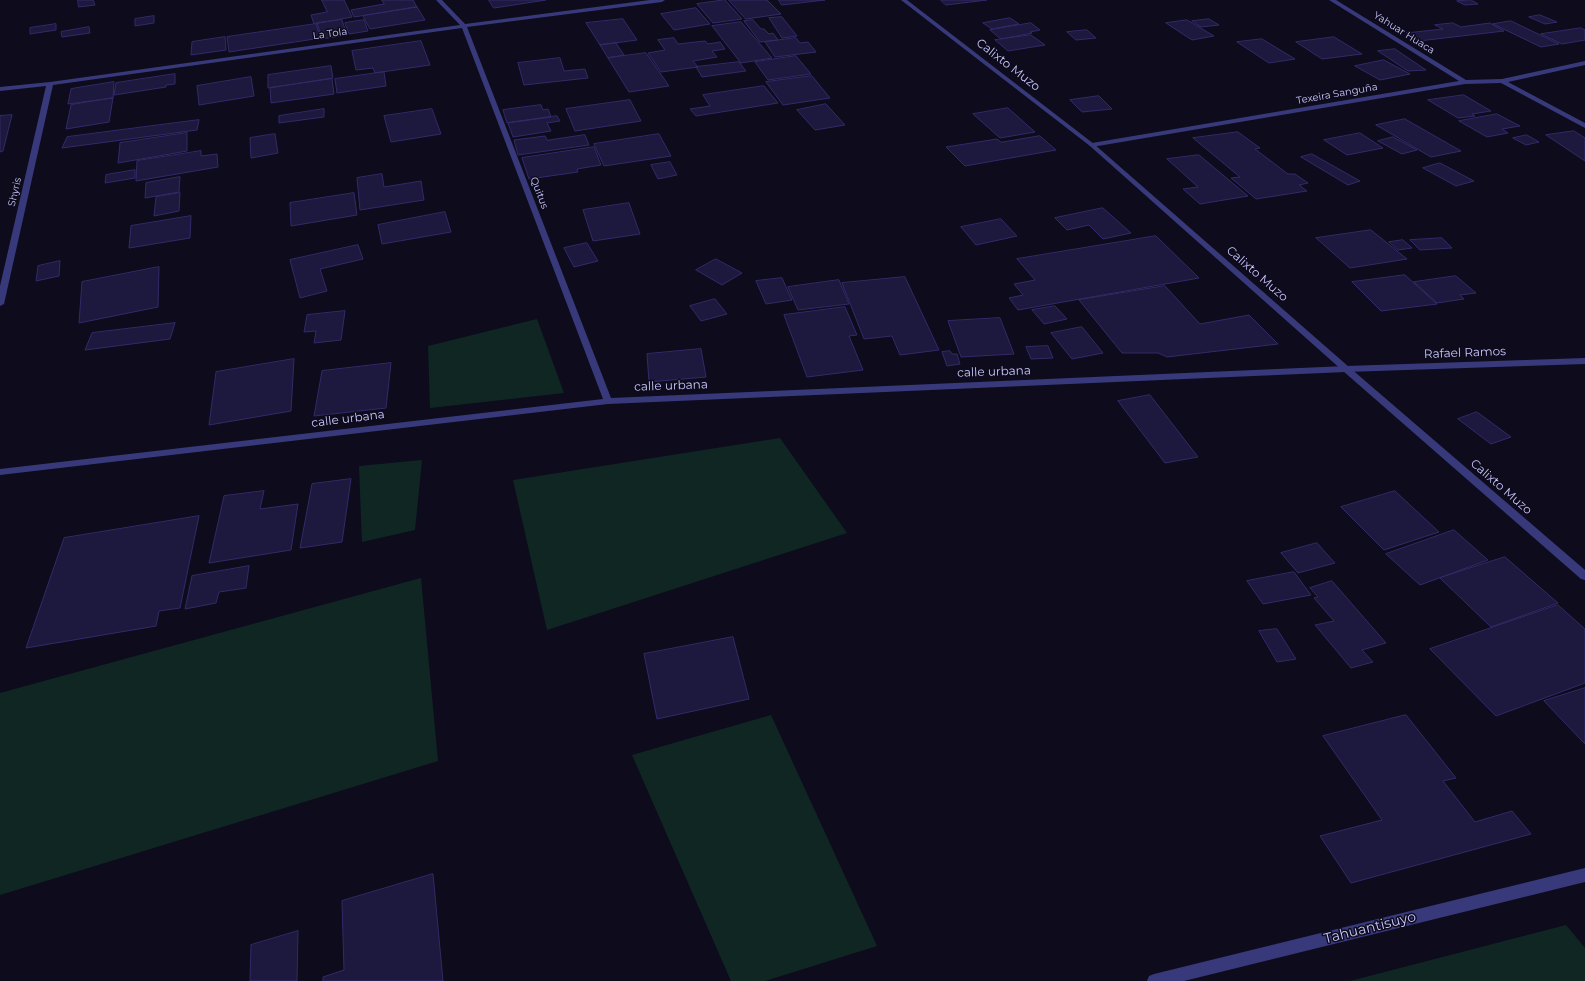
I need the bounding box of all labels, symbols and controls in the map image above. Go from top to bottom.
street label: Yahuar Huaca [1371,9,1437,57]
street label: La Tola [312,26,348,42]
street label: Calixto Muzo [973,36,1043,94]
street label: Texeira Sanguña [1296,81,1378,107]
street label: Quitus [527,175,551,211]
street label: Shyris [6,176,24,208]
street label: Calixto Muzo [1223,243,1291,305]
street label: Rafael Ramos [1424,344,1506,362]
street label: calle urbana [957,364,1031,380]
street label: calle urbana [634,378,708,394]
street label: calle urbana [310,407,386,431]
street label: Calixto Muzo [1467,456,1535,518]
street label: Tahuantisuyo [1322,908,1418,948]

